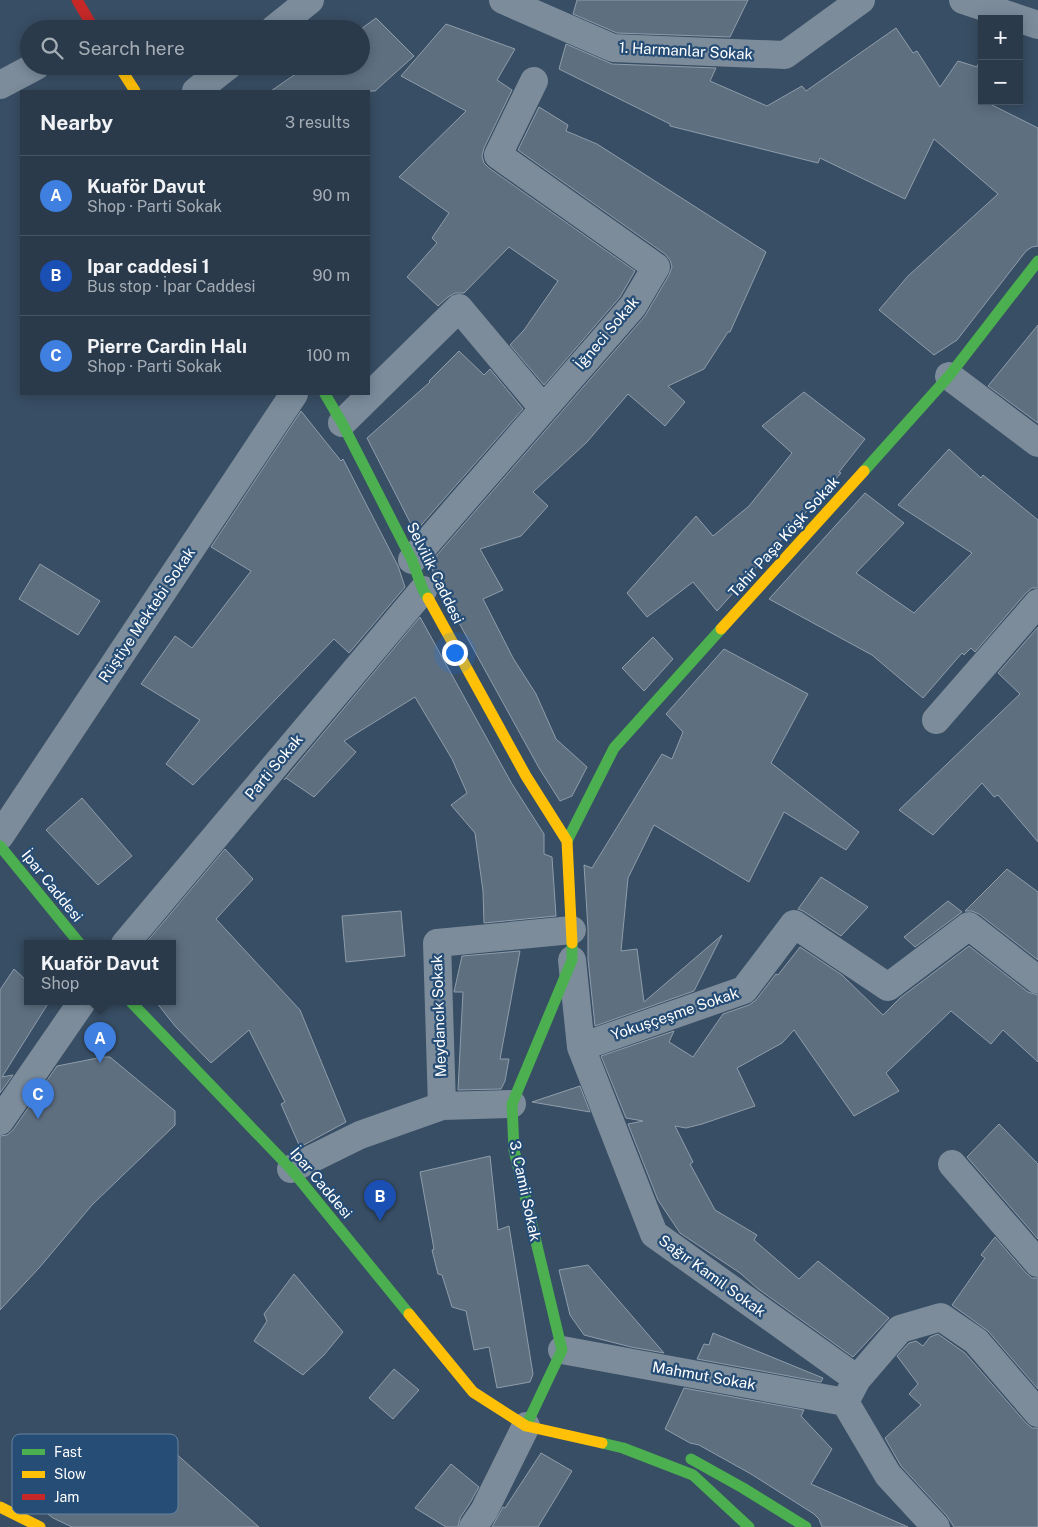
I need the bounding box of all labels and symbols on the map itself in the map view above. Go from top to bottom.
street label: 1. Harmanlar Sokak [619,38,754,63]
street label: İğneci Sokak [571,292,642,372]
street label: Tahir Paşa Köşk Sokak [725,473,842,601]
street label: Selvilik Caddesi [404,519,467,626]
street label: Rüştiye Mektebi Sokak [95,544,198,686]
your location [442,640,468,666]
street label: Parti Sokak [241,731,306,803]
street label: İpar Caddesi [18,846,87,925]
street label: Meydancık Sokak [428,954,449,1078]
street label: Yokuşçeşme Sokak [609,984,741,1043]
pin: A [84,1022,116,1063]
pin: C [22,1078,54,1119]
street label: 3. Camii Sokak [507,1139,544,1243]
street label: İpar Caddesi [287,1143,357,1221]
pin: B [364,1180,396,1221]
street label: Sağır Kamil Sokak [656,1231,769,1320]
street label: Mahmut Sokak [651,1358,757,1393]
legend [12,1434,178,1514]
text: Fast [54,1444,82,1460]
text: Slow [54,1466,86,1482]
text: Jam [54,1489,79,1505]

